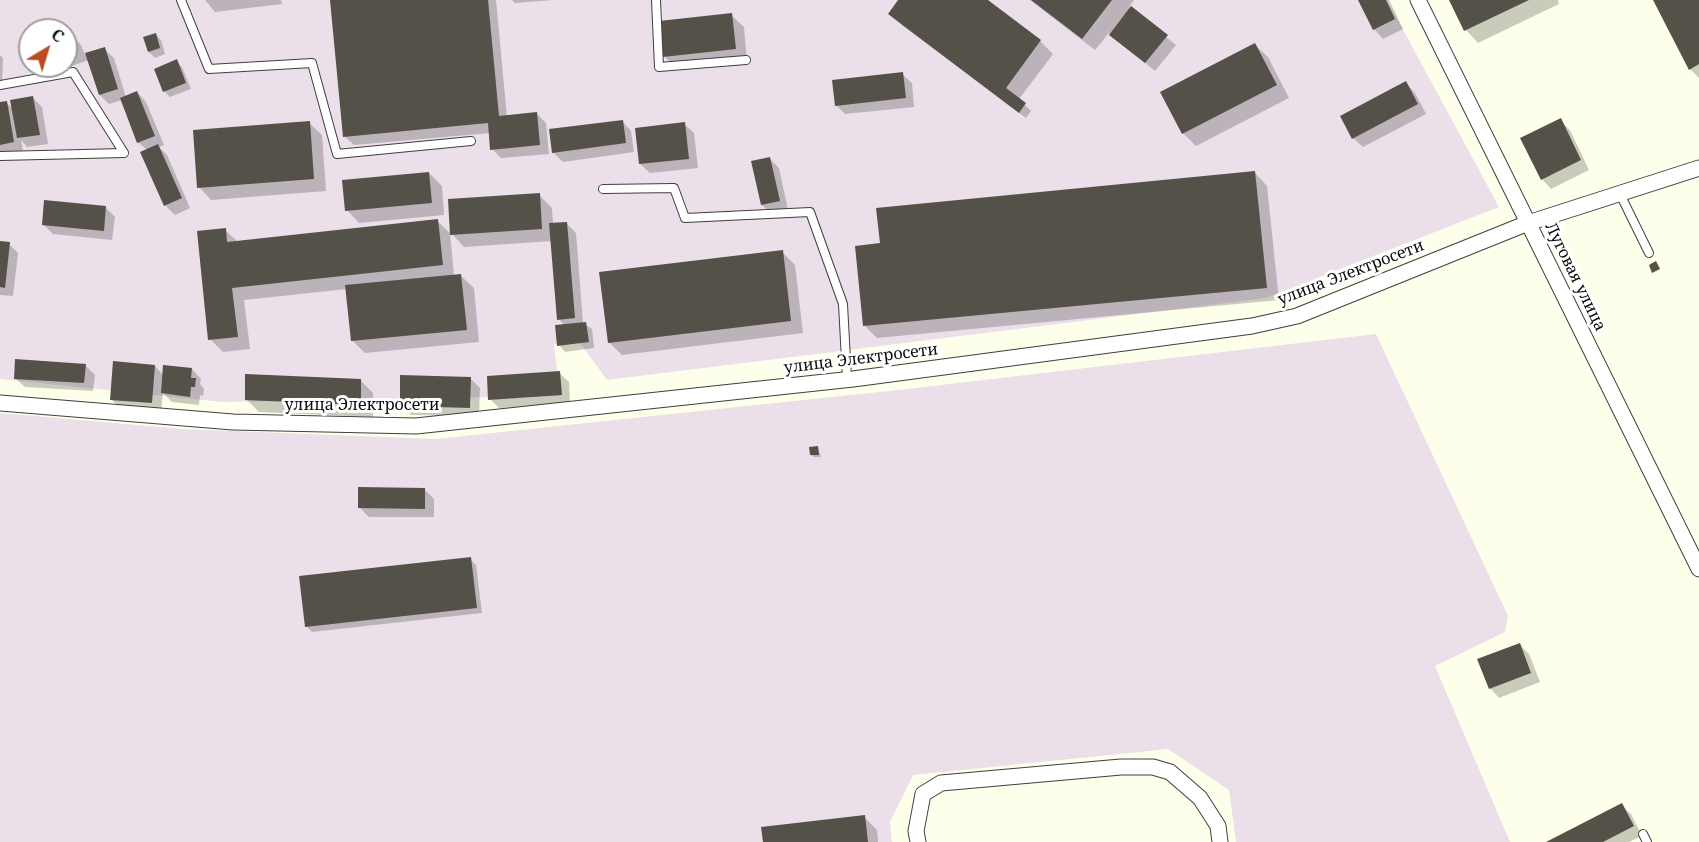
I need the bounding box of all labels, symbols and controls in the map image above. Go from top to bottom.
north arrow [18,18,78,78]
text: С [47,23,69,47]
street label: Луговая улица [1540,220,1610,334]
street label: улица Электросети [1275,236,1427,310]
street label: улица Электросети [783,340,939,378]
street label: улица Электросети [284,395,440,415]

